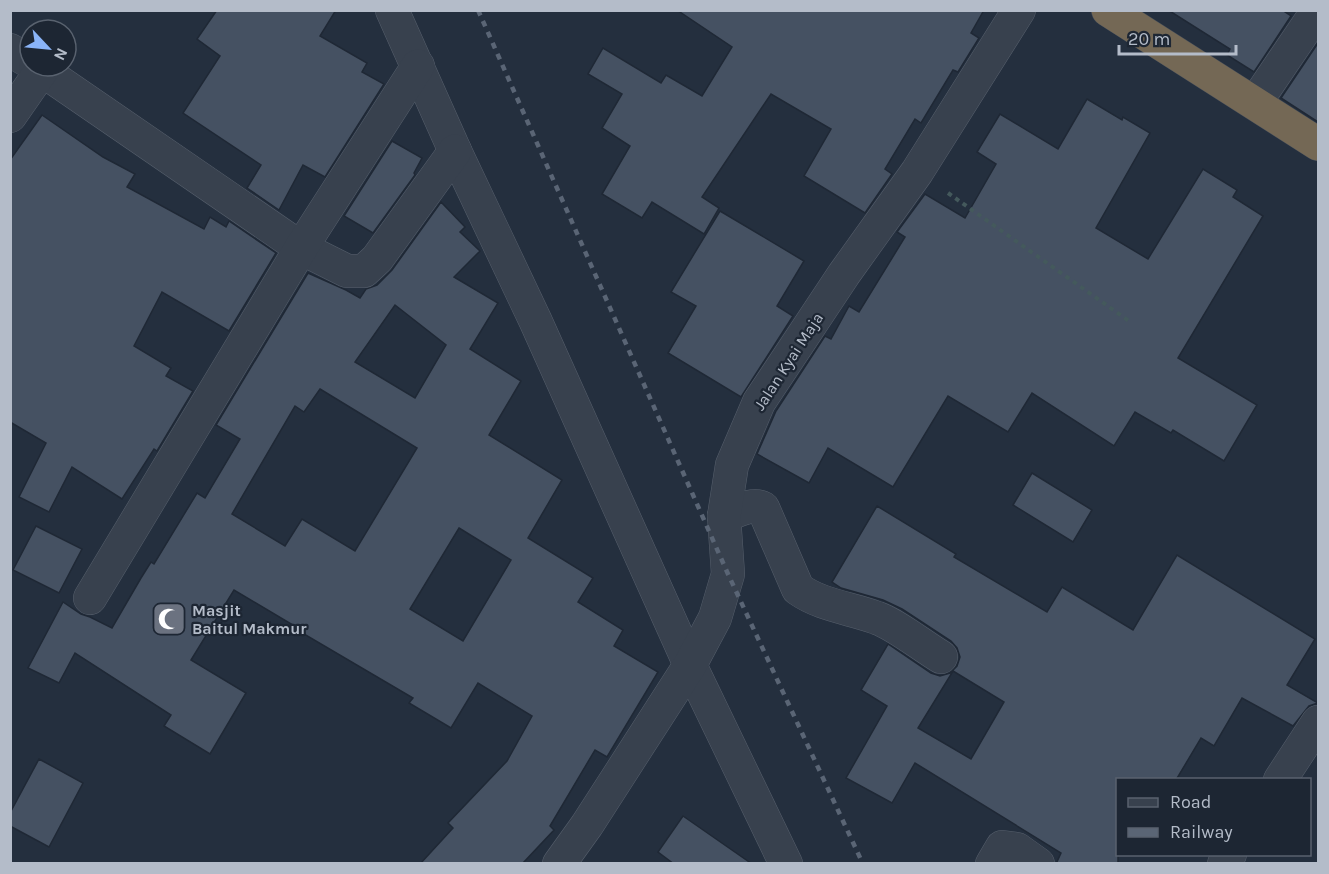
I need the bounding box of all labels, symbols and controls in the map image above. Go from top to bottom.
north arrow [18,18,78,78]
scale bar [1119,18,1236,56]
text: 20 m [1128,28,1170,50]
text: N [50,45,72,64]
street label: Jalan Kyai Maja [750,309,827,414]
mosque icon: Masjit Baitul Makmur [151,601,187,637]
place label: Masjit Baitul Makmur [192,601,307,638]
legend [1116,778,1311,856]
text: Road [1170,791,1211,813]
text: Railway [1170,821,1233,843]

